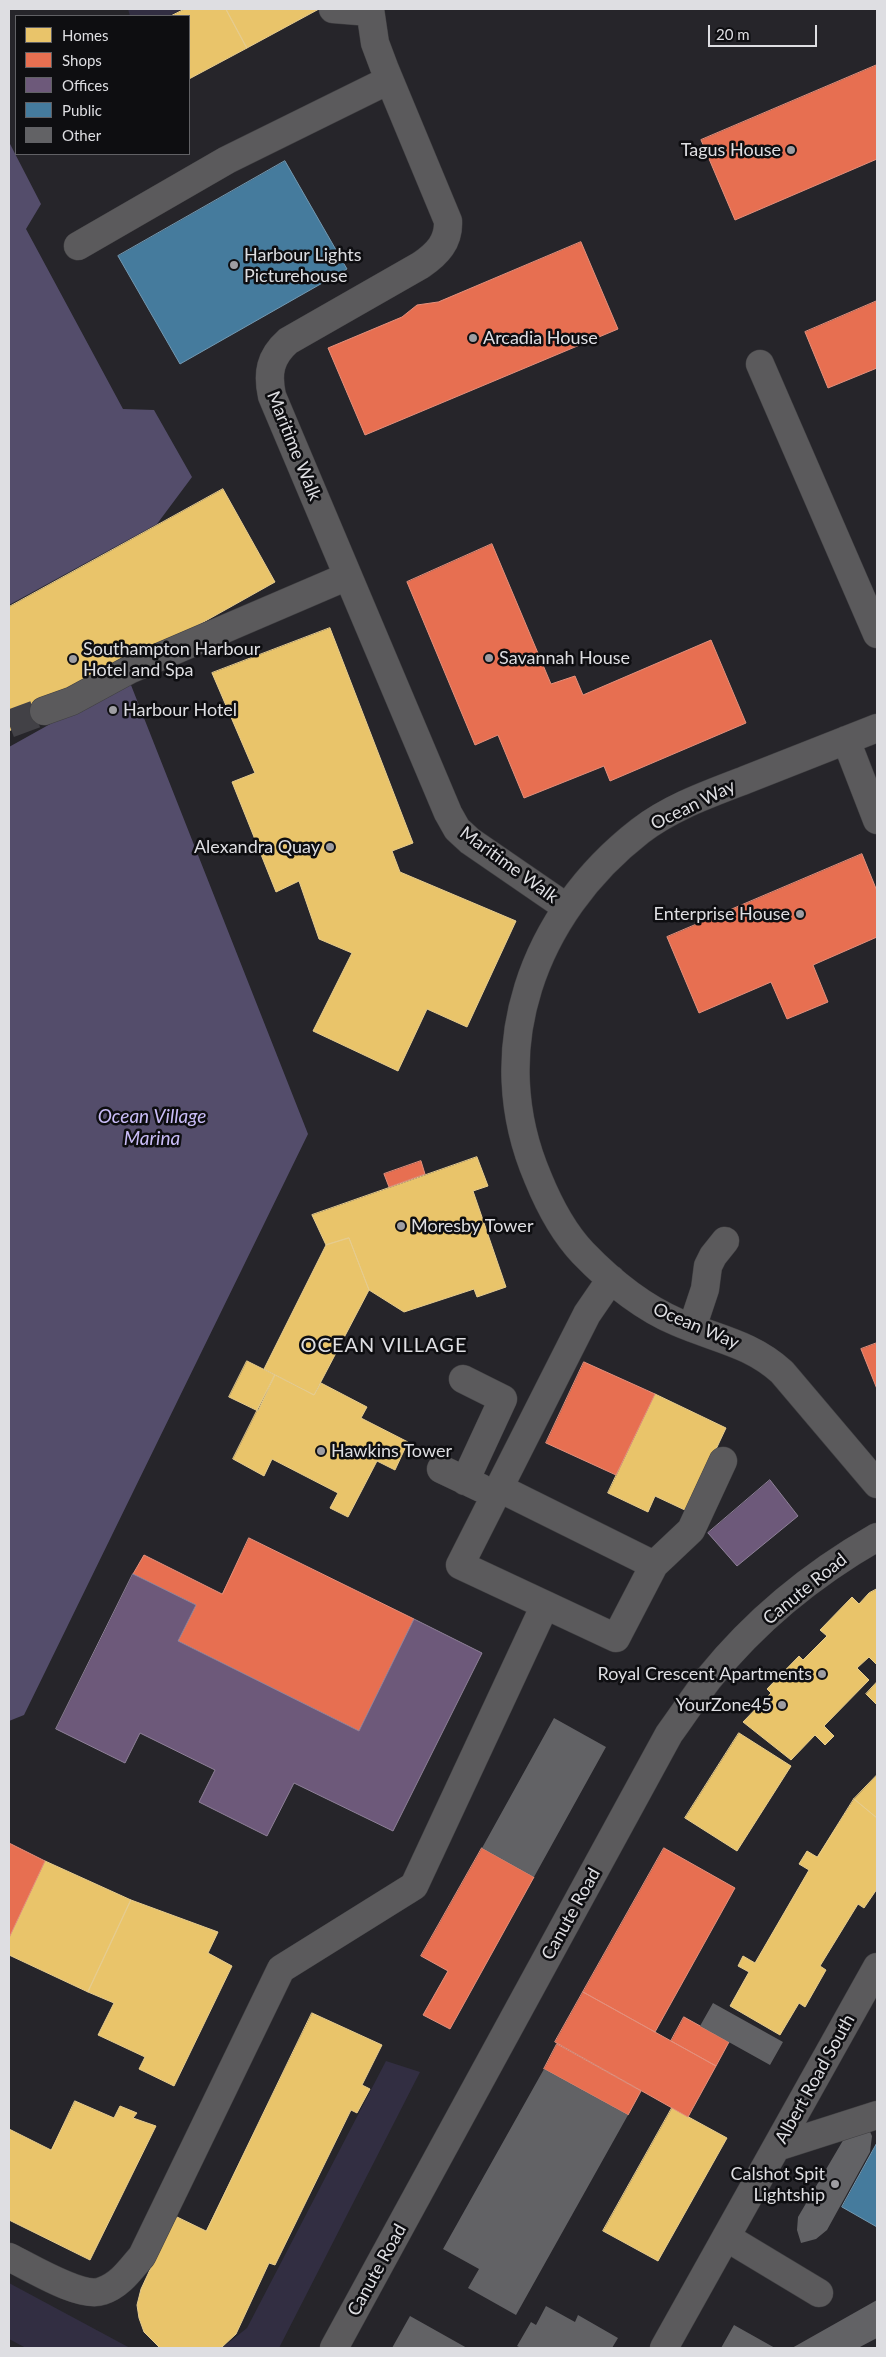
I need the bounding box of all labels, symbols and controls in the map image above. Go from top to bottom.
legend [15,15,190,155]
scale bar [711,15,820,47]
text: 20 m [716,25,750,43]
text: Homes [62,26,108,44]
text: Shops [62,51,102,69]
text: Offices [62,76,109,94]
text: Public [62,101,102,119]
text: Other [62,126,101,144]
place label: Tagus House [681,139,781,161]
marker: Tagus House [785,144,797,156]
place label: Harbour Lights Picturehouse [244,244,362,286]
marker: Harbour Lights Picturehouse [228,259,240,271]
place label: Arcadia House [483,327,598,349]
marker: Arcadia House [467,332,479,344]
street label: Maritime Walk [262,388,326,504]
place label: Southampton Harbour Hotel and Spa [83,638,260,681]
place label: Savannah House [499,647,630,669]
marker: Savannah House [483,652,495,664]
marker: Southampton Harbour Hotel and Spa [67,653,79,665]
place label: Harbour Hotel [123,699,237,721]
marker: Harbour Hotel [107,704,119,716]
street label: Ocean Way [647,775,739,835]
street label: Maritime Walk [456,822,562,908]
place label: Alexandra Quay [194,836,320,858]
marker: Alexandra Quay [324,841,336,853]
place label: Enterprise House [654,903,790,925]
marker: Enterprise House [794,908,806,920]
water label: Ocean Village Marina [98,1106,206,1150]
place label: Moresby Tower [411,1215,533,1237]
marker: Moresby Tower [395,1220,407,1232]
street label: Ocean Way [650,1298,742,1354]
district label: OCEAN VILLAGE [299,1334,469,1358]
place label: Hawkins Tower [331,1440,452,1462]
marker: Hawkins Tower [315,1445,327,1457]
street label: Canute Road [759,1549,851,1629]
place label: Royal Crescent Apartments [597,1663,812,1685]
marker: Royal Crescent Apartments [816,1668,828,1680]
place label: YourZone45 [675,1694,772,1716]
marker: YourZone45 [776,1699,788,1711]
street label: Canute Road [537,1864,605,1964]
street label: Albert Road South [771,2011,859,2147]
place label: Calshot Spit Lightship [730,2163,825,2206]
marker: Calshot Spit Lightship [829,2178,841,2190]
street label: Canute Road [343,2220,411,2320]

